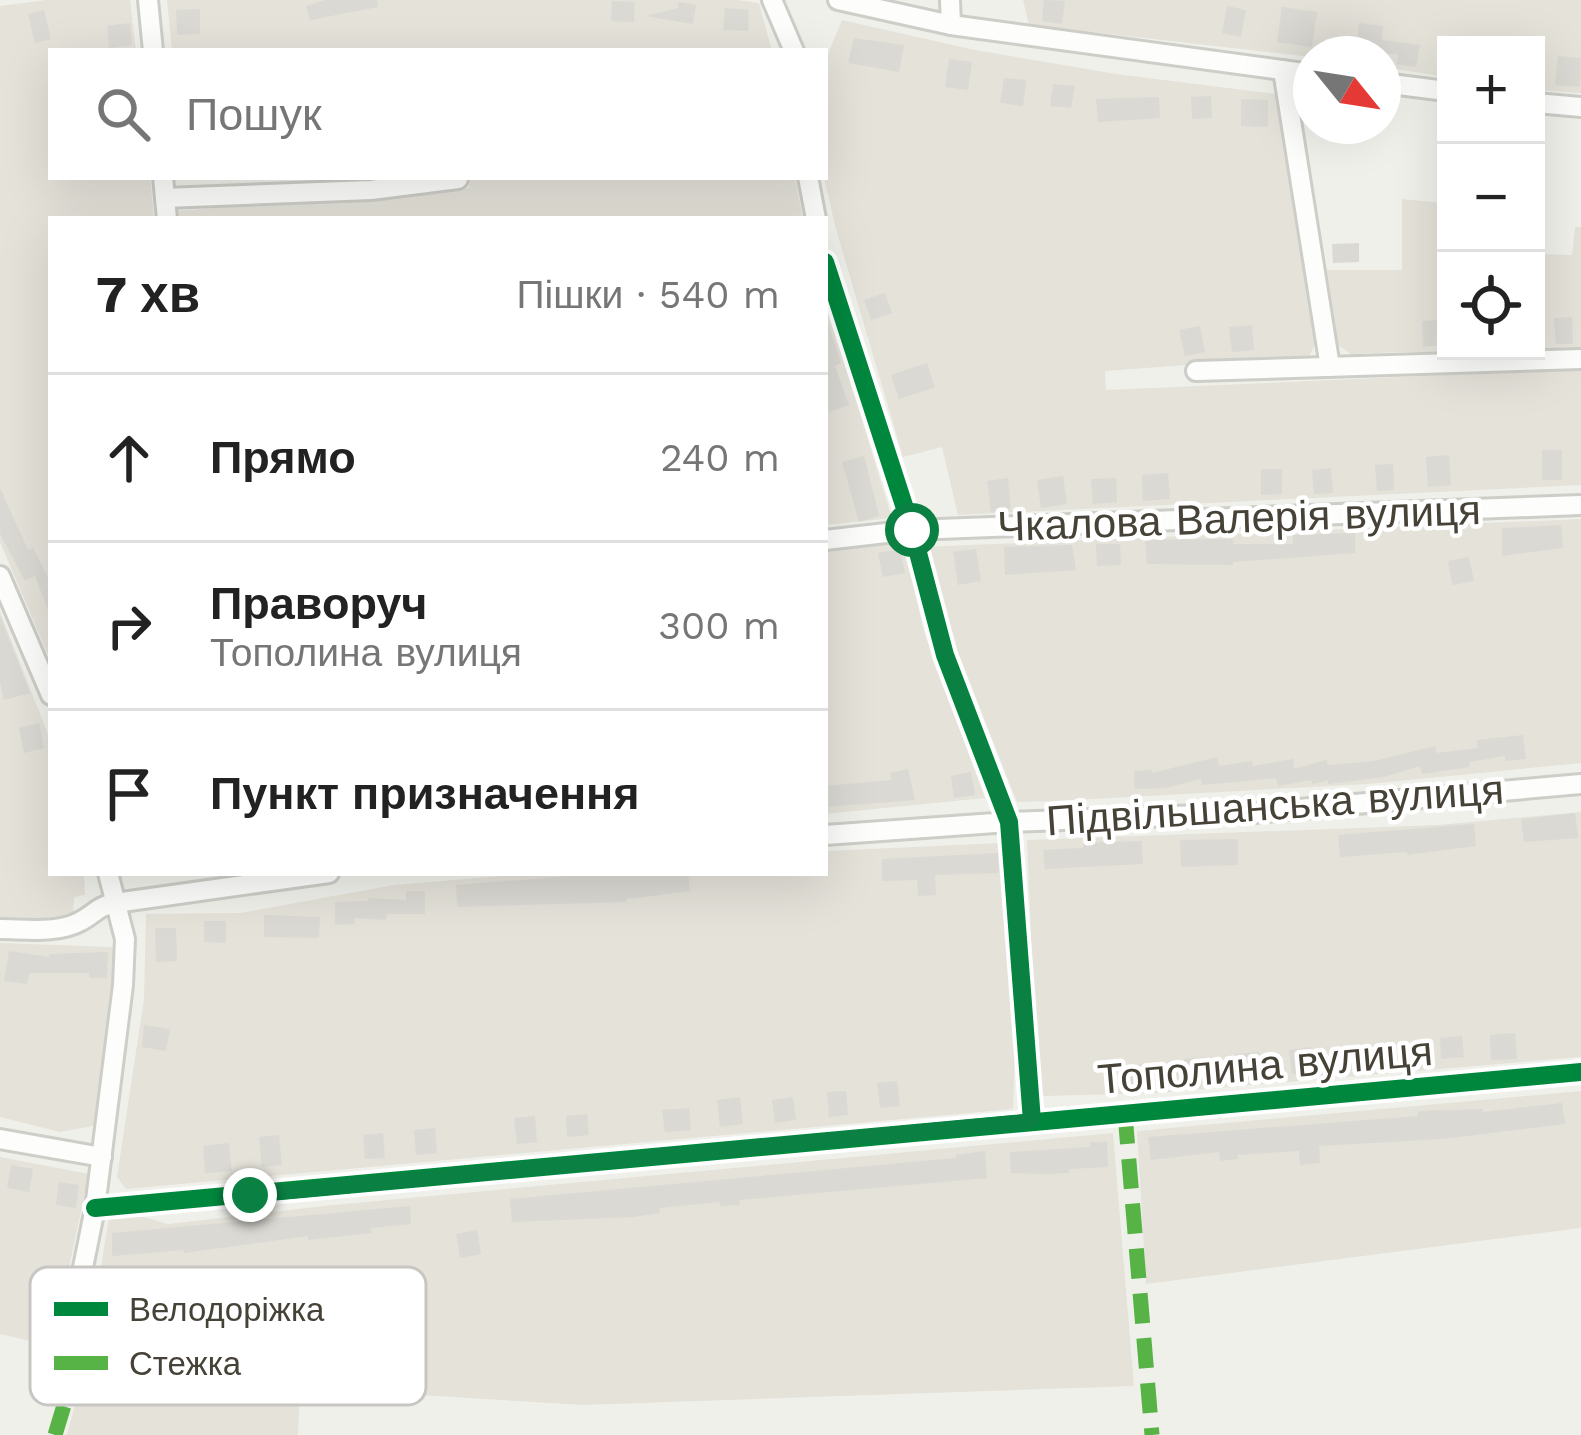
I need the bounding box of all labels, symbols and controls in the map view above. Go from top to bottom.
north arrow [1293,36,1401,144]
map controls [1437,36,1545,360]
button: + [1437,36,1545,144]
search box [48,48,828,180]
icon: search [90,81,156,147]
text: Пошук [186,88,322,141]
button: − [1437,144,1545,252]
button: locate [1437,252,1545,360]
text: 7 хв [96,265,200,324]
text: Пішки · 540 m [517,272,780,317]
icon: ahead [96,425,162,491]
text: Прямо [210,431,356,484]
text: 240 m [660,435,780,480]
street label: Чкалова Валерія вулиця [996,485,1482,551]
route start [885,503,939,557]
text: Праворуч [210,577,427,630]
icon: right [96,593,162,659]
text: 300 m [658,603,780,648]
text: Тополина вулиця [210,630,522,675]
icon: arrive [96,761,162,827]
street label: Підвільшанська вулиця [1045,765,1505,845]
text: Пункт призначення [210,767,640,820]
street label: Тополина вулиця [1096,1026,1434,1104]
route end [223,1168,277,1222]
legend [30,1267,426,1405]
text: Велодоріжка [129,1290,325,1329]
text: Стежка [129,1344,242,1383]

